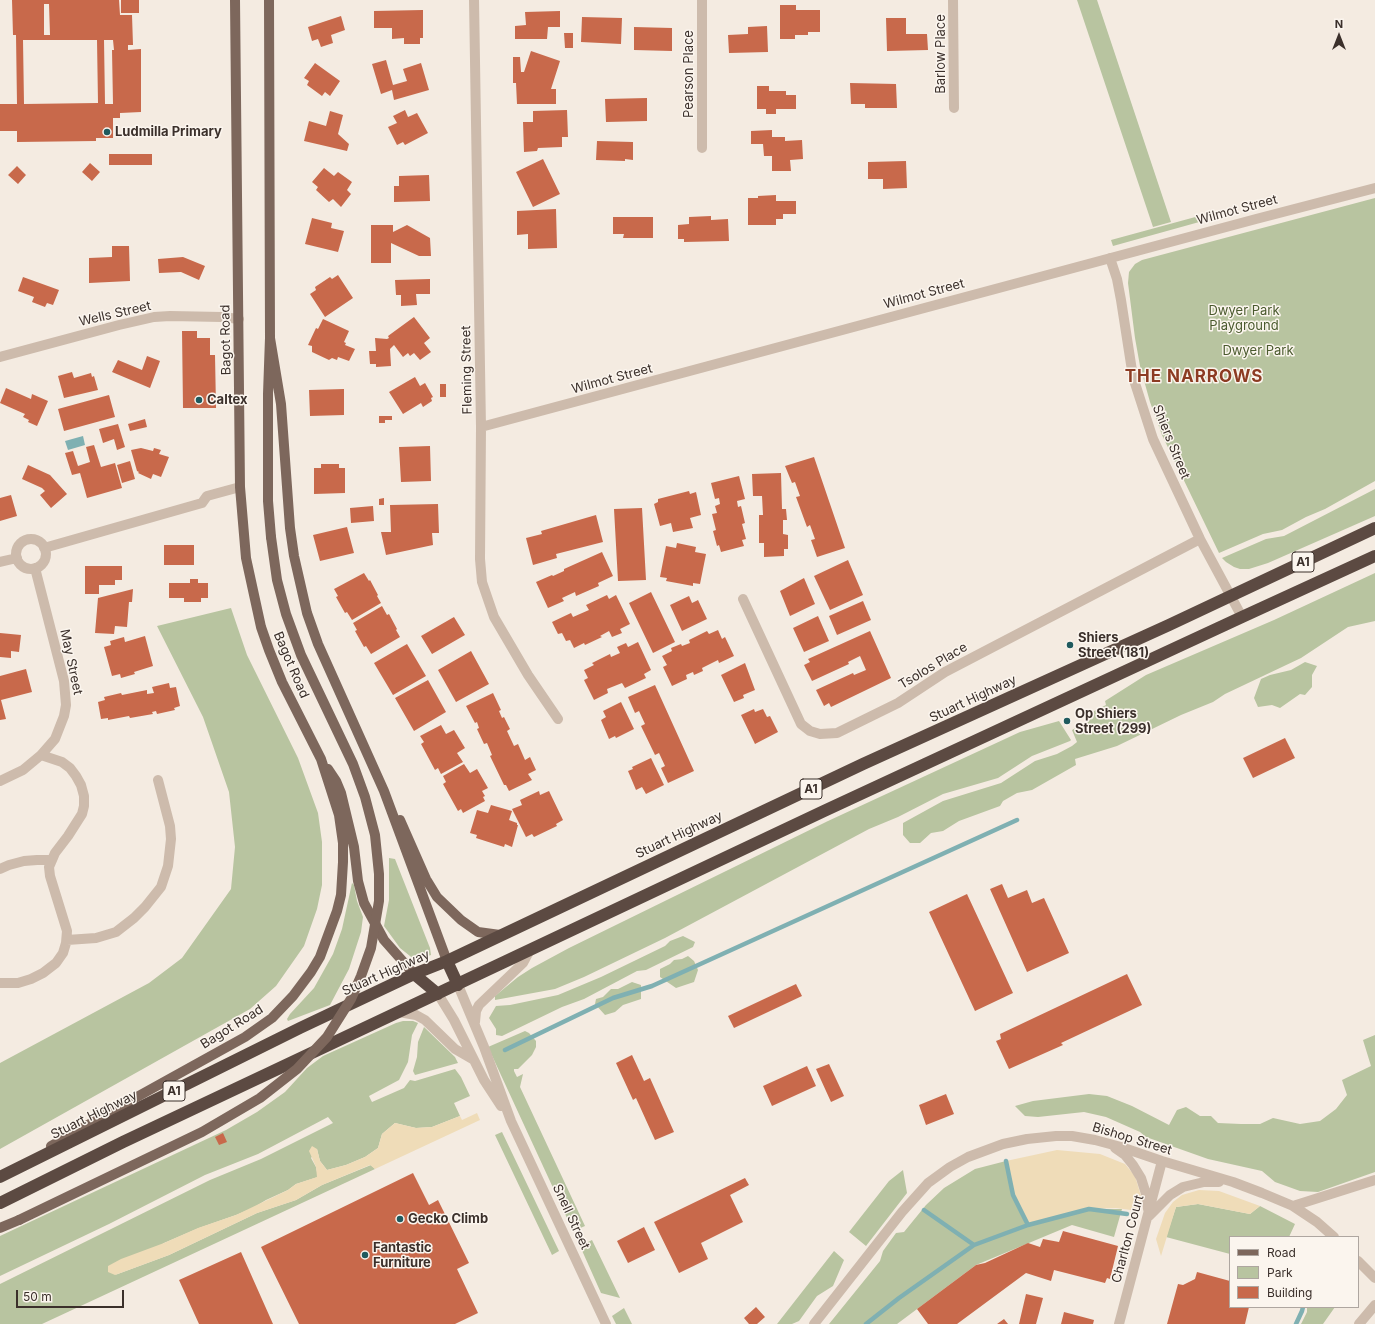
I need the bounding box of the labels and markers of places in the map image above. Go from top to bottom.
place label: Ludmilla Primary [115,124,222,140]
marker: Ludmilla Primary [102,127,112,137]
place label: Caltex [207,392,248,408]
marker: Caltex [194,395,204,405]
place label: Shiers Street (181) [1078,630,1149,661]
marker: Shiers Street (181) [1065,640,1075,650]
place label: Op Shiers Street (299) [1075,706,1151,737]
marker: Op Shiers Street (299) [1062,716,1072,726]
place label: Gecko Climb [408,1211,488,1227]
marker: Gecko Climb [395,1214,405,1224]
place label: Fantastic Furniture [373,1240,432,1271]
marker: Fantastic Furniture [360,1250,370,1260]

